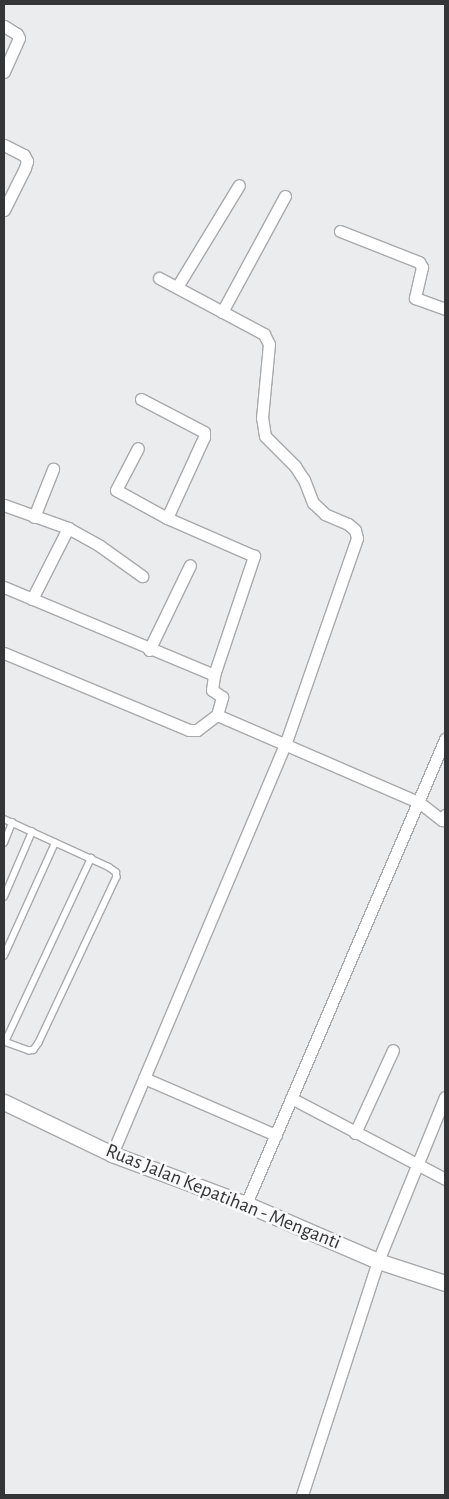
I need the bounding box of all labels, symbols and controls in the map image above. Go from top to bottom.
street label: Ruas Jalan Kepatihan - Menganti [102,1139,344,1255]

